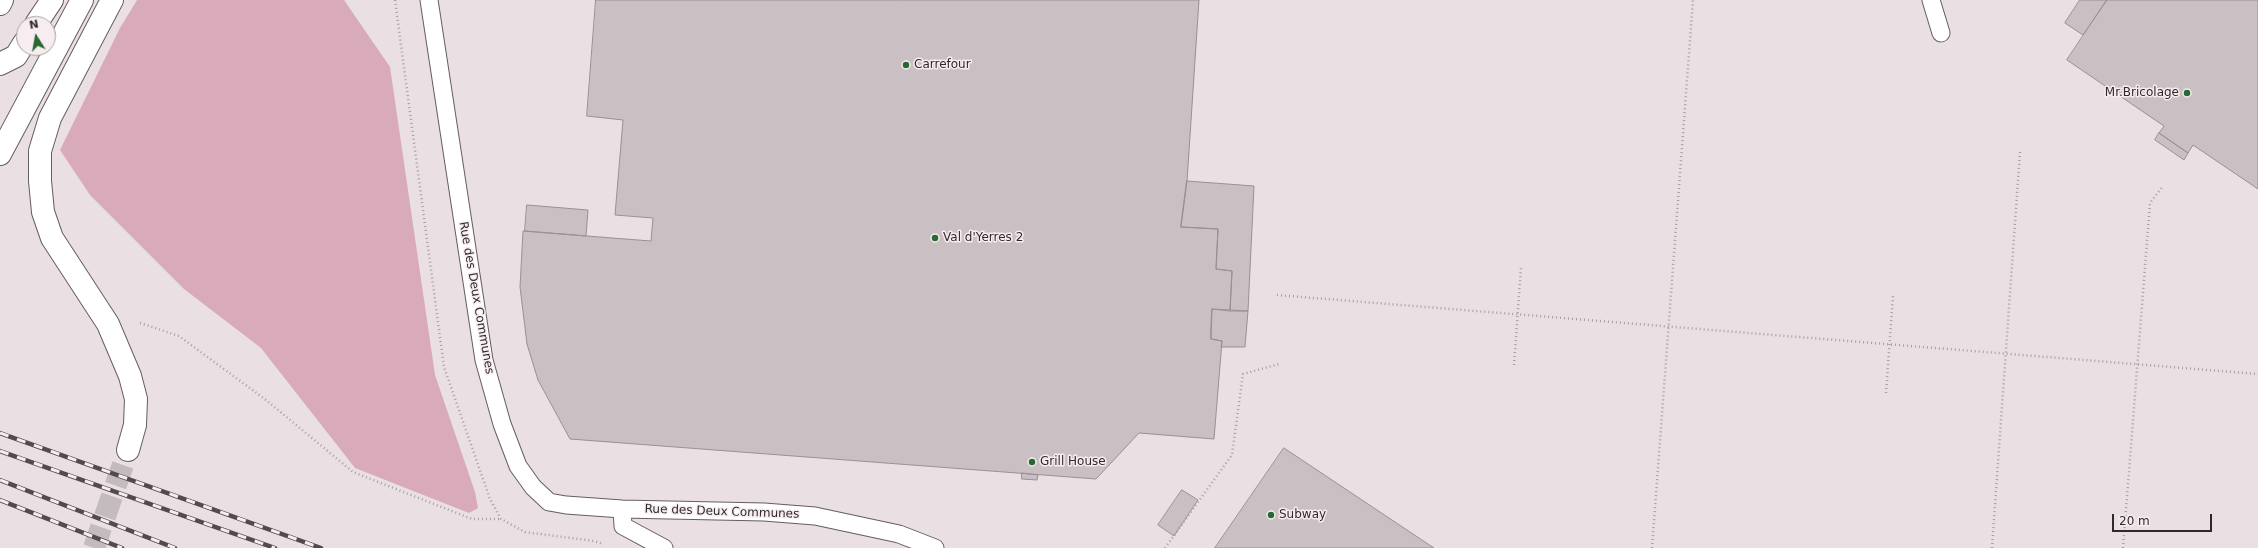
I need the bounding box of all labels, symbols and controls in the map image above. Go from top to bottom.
north arrow [16,16,56,56]
text: N [28,17,40,32]
place label: Carrefour [914,58,971,72]
marker: Carrefour [901,60,911,70]
place label: Mr.Bricolage [2105,86,2179,100]
marker: Mr.Bricolage [2182,88,2192,98]
street label: Rue des Deux Communes [455,221,497,375]
place label: Val d'Yerres 2 [943,231,1023,245]
marker: Val d'Yerres 2 [930,233,940,243]
place label: Grill House [1040,455,1106,469]
marker: Grill House [1027,457,1037,467]
street label: Rue des Deux Communes [644,502,800,522]
scale bar [2114,506,2214,532]
place label: Subway [1279,508,1326,522]
marker: Subway [1266,510,1276,520]
text: 20 m [2119,514,2150,528]

